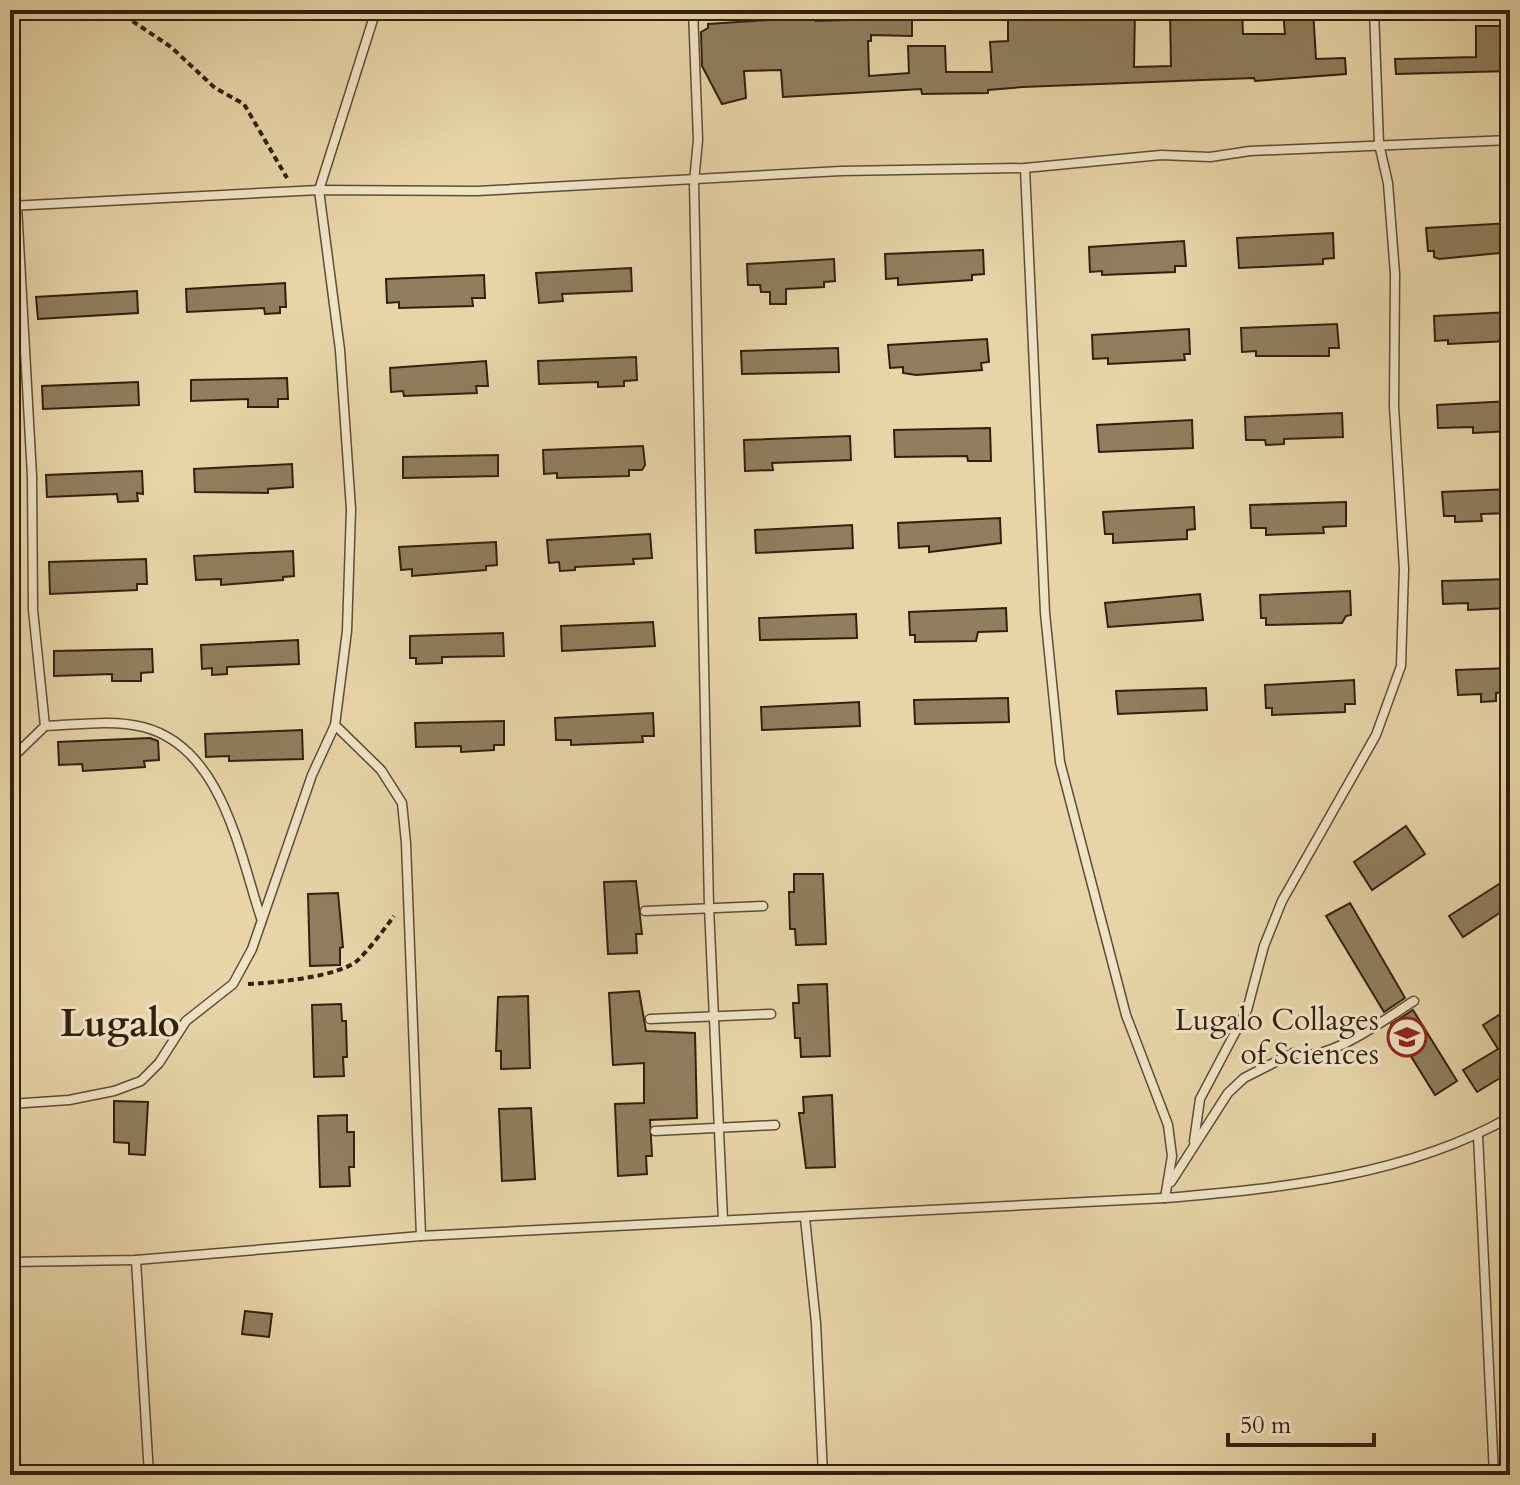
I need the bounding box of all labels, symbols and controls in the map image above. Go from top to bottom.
district label: Lugalo [60,998,180,1050]
place label: Lugalo Collages of Sciences [1175,1000,1379,1075]
school or university icon: Lugalo Collages of Sciences [1386,1016,1428,1058]
scale bar [1228,1397,1374,1447]
text: 50 m [1240,1409,1292,1442]

